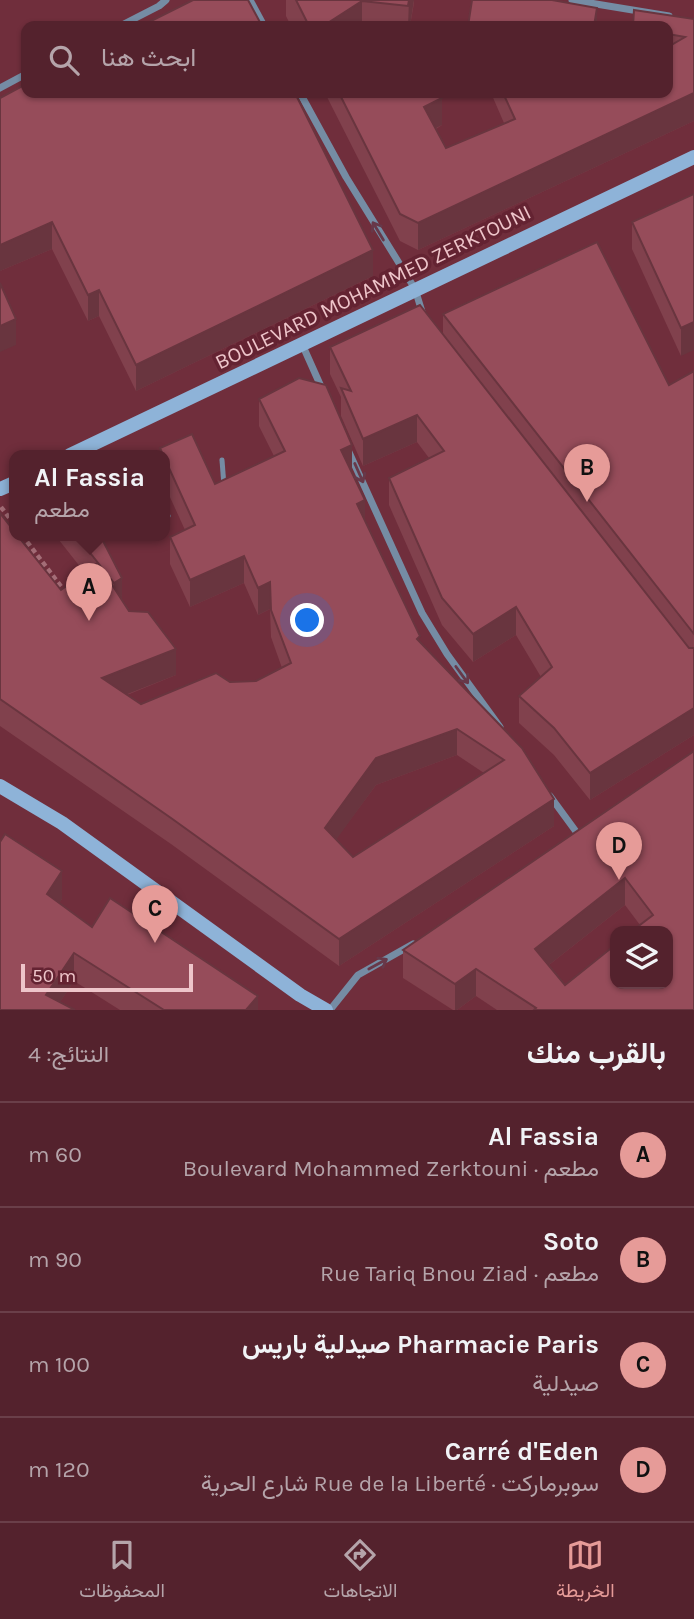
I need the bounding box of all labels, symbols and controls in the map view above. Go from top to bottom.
search box [21,21,673,98]
icon: search [45,41,83,79]
text: ابحث هنا [101,42,196,73]
street label: BOULEVARD MOHAMMED ZERKTOUNI [211,200,535,374]
one-way arrow [371,222,385,242]
pin: B [564,444,610,502]
popup [9,450,170,541]
text: Al Fassia [34,462,145,493]
one-way arrow [353,462,366,483]
text: مطعم [34,496,90,523]
pin: A [66,563,112,621]
your location [290,603,324,637]
one-way arrow [455,665,469,684]
pin: D [596,822,642,880]
pin: C [132,885,178,943]
map controls [610,926,673,989]
button: layers [610,926,673,989]
one-way arrow [368,957,388,971]
scale bar [21,961,192,993]
text: 50 m [32,965,76,987]
text: بالقرب منك [527,1035,666,1071]
text: النتائج: 4 [28,1041,109,1068]
text: Al Fassia [488,1121,599,1152]
text: 60 m [28,1141,82,1168]
text: A [636,1141,650,1168]
text: مطعم · Boulevard Mohammed Zerktouni [183,1155,599,1182]
text: Soto [543,1226,599,1257]
text: 90 m [28,1246,82,1273]
text: B [636,1246,650,1273]
text: مطعم · Rue Tariq Bnou Ziad [320,1260,599,1287]
text: Pharmacie Paris صيدلية باريس [242,1329,599,1360]
text: 100 m [28,1351,90,1378]
text: C [636,1351,650,1378]
text: صيدلية [532,1370,599,1397]
text: Carré d'Eden [445,1436,599,1467]
text: 120 m [28,1456,90,1483]
text: D [635,1456,651,1483]
text: سوبرماركت · Rue de la Liberté شارع الحرية [201,1470,599,1497]
tab: المحفوظات [79,1536,165,1607]
tab: الاتجاهات [324,1536,397,1607]
tab: الخريطة [556,1536,615,1607]

